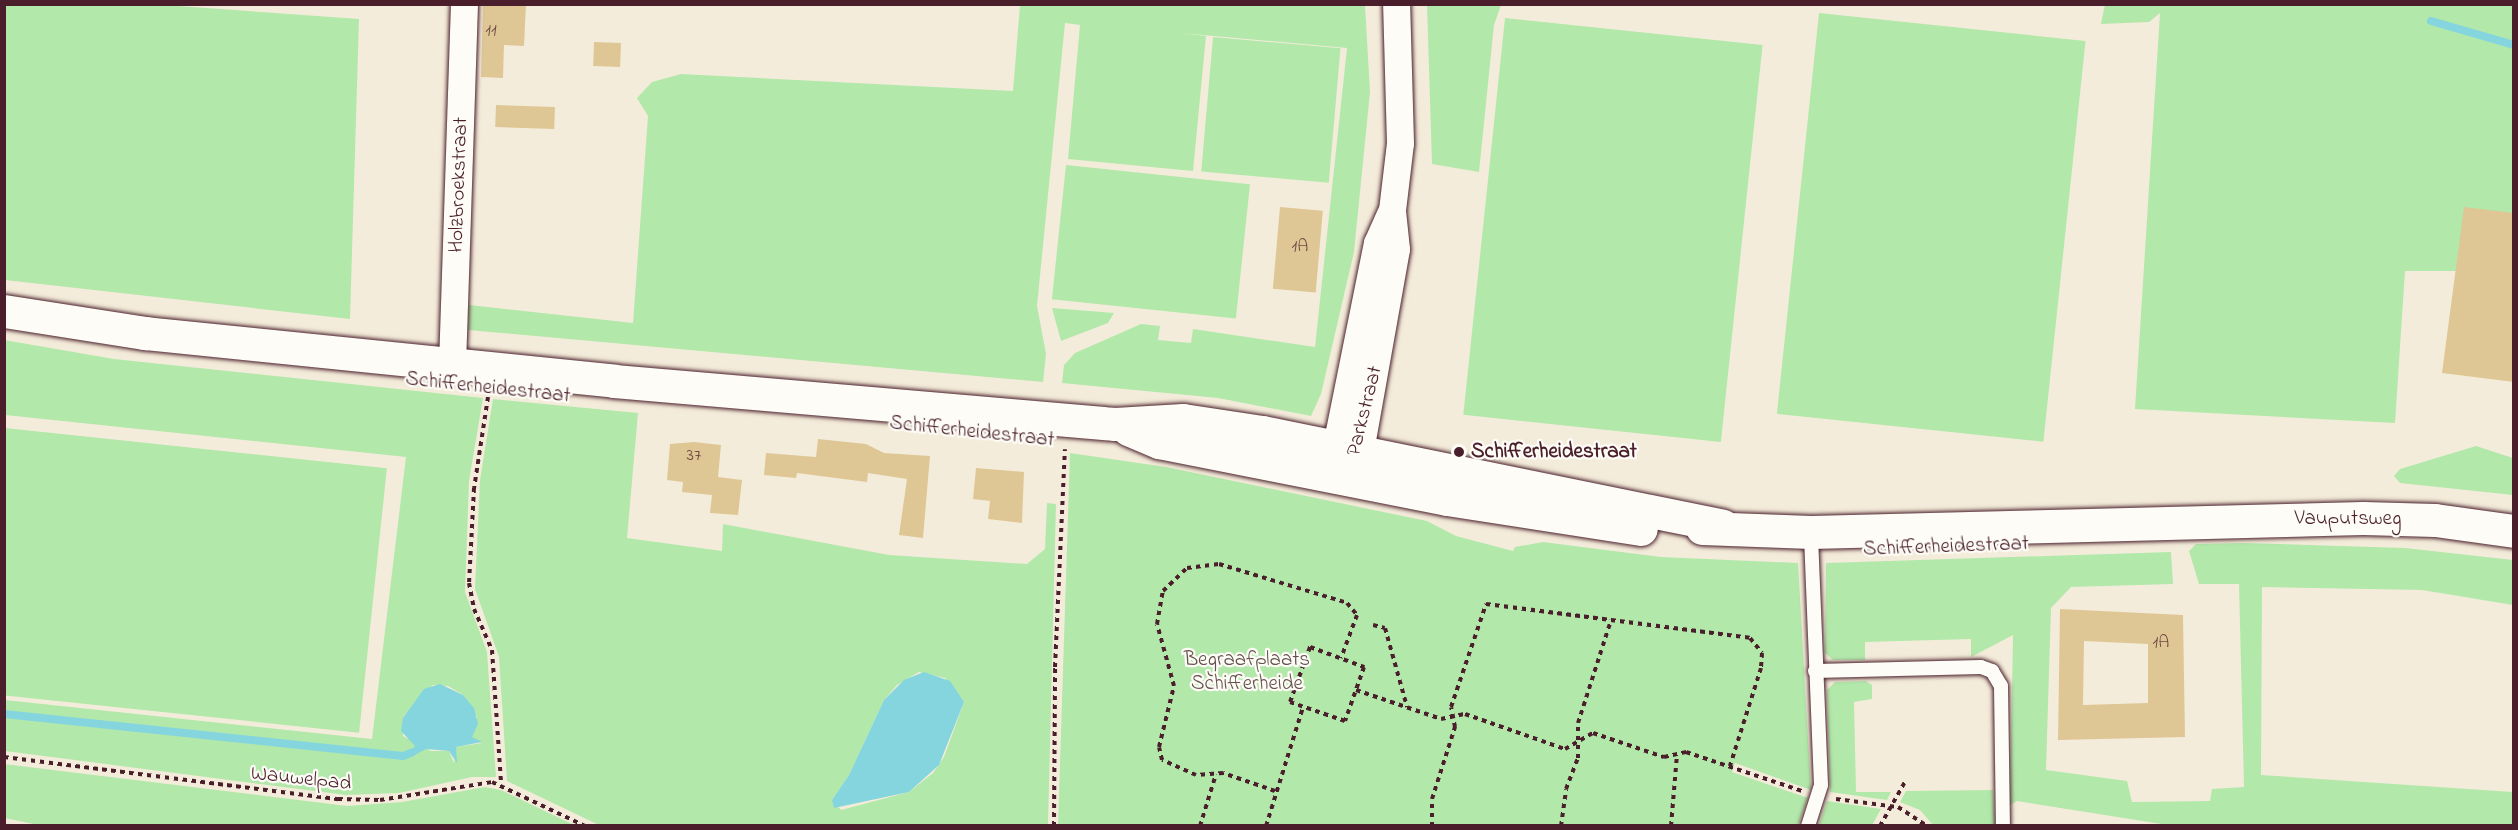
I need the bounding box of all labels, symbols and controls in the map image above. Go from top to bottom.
house number: 11 [485,20,497,42]
street label: Holzbroekstraat [444,117,474,253]
house number: 1A [1292,236,1308,258]
street label: Parkstraat [1342,363,1388,459]
street label: Schifferheidestraat [404,367,572,409]
street label: Schifferheidestraat [888,411,1056,453]
place label: Schifferheidestraat [1471,439,1637,465]
house number: 37 [687,445,701,467]
marker: Schifferheidestraat [1452,445,1466,459]
street label: Vauputsweg [2295,506,2401,532]
street label: Schifferheidestraat [1863,532,2029,562]
house number: 1A [2153,632,2169,654]
park label: Begraafplaats Schifferheide [1184,647,1310,697]
street label: Wauwelpad [250,761,352,797]

